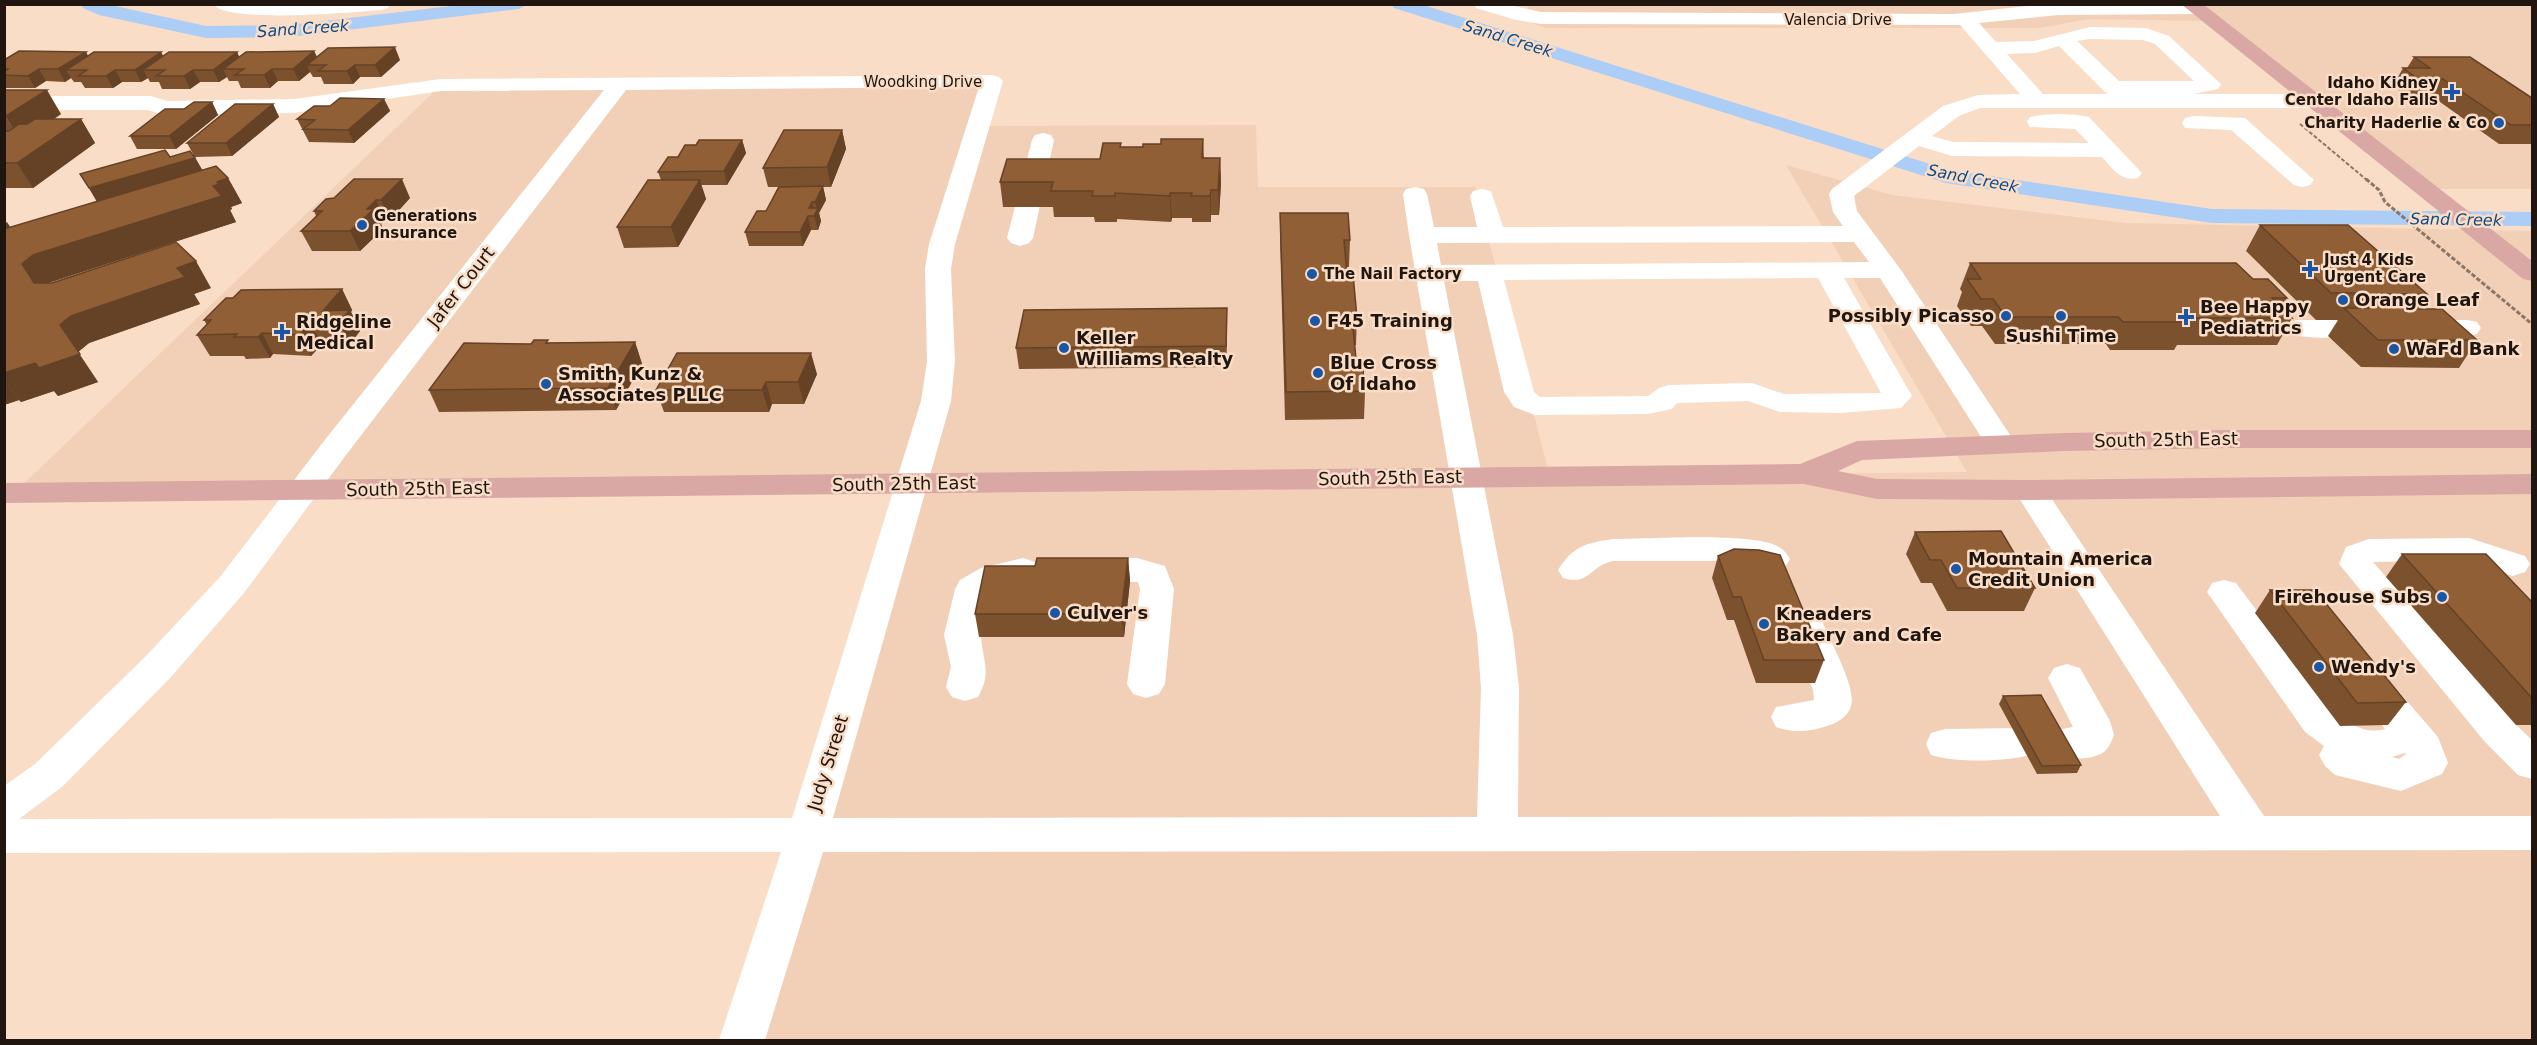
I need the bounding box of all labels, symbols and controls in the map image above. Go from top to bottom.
street label: Valencia Drive [1784,11,1892,29]
water label: Sand Creek [256,16,350,41]
water label: Sand Creek [1461,16,1555,61]
street label: Woodking Drive [864,73,982,91]
place label: Idaho Kidney Center Idaho Falls [2285,74,2438,109]
marker: Idaho Kidney Center Idaho Falls [2443,83,2461,101]
place label: Charity Haderlie & Co [2304,114,2487,132]
marker: Charity Haderlie & Co [2492,116,2506,130]
water label: Sand Creek [1926,160,2021,197]
place label: Generations Insurance [374,207,477,242]
water label: Sand Creek [2410,209,2503,230]
marker: Generations Insurance [355,218,369,232]
street label: Jafer Court [422,242,499,332]
place label: Just 4 Kids Urgent Care [2323,251,2426,286]
marker: Just 4 Kids Urgent Care [2301,260,2319,278]
place label: The Nail Factory [1324,265,1462,283]
marker: The Nail Factory [1305,267,1319,281]
place label: Orange Leaf [2355,289,2479,310]
marker: Orange Leaf [2336,293,2350,307]
place label: Bee Happy Pediatrics [2200,296,2309,338]
place label: Possibly Picasso [1828,305,1994,326]
marker: Bee Happy Pediatrics [2177,308,2195,326]
marker: Possibly Picasso [1999,309,2013,323]
marker: Sushi Time [2054,309,2068,323]
place label: F45 Training [1327,310,1453,331]
place label: Ridgeline Medical [296,311,391,353]
marker: F45 Training [1308,314,1322,328]
marker: Ridgeline Medical [273,323,291,341]
place label: Sushi Time [2005,325,2117,346]
place label: Keller Williams Realty [1076,327,1233,369]
place label: WaFd Bank [2406,338,2520,359]
marker: Keller Williams Realty [1057,341,1071,355]
marker: WaFd Bank [2387,342,2401,356]
place label: Blue Cross Of Idaho [1330,352,1437,394]
place label: Smith, Kunz & Associates PLLC [558,363,722,405]
marker: Blue Cross Of Idaho [1311,366,1325,380]
marker: Smith, Kunz & Associates PLLC [539,377,553,391]
street label: South 25th East [2094,428,2238,451]
street label: South 25th East [1318,466,1462,489]
street label: South 25th East [832,472,976,495]
street label: South 25th East [346,477,490,500]
place label: Mountain America Credit Union [1968,548,2153,590]
marker: Mountain America Credit Union [1949,562,1963,576]
place label: Firehouse Subs [2274,586,2430,607]
marker: Firehouse Subs [2435,590,2449,604]
place label: Culver's [1067,602,1148,623]
place label: Kneaders Bakery and Cafe [1776,603,1942,645]
marker: Culver's [1048,606,1062,620]
marker: Kneaders Bakery and Cafe [1757,617,1771,631]
place label: Wendy's [2331,656,2416,677]
marker: Wendy's [2312,660,2326,674]
street label: Judy Street [803,712,852,814]

